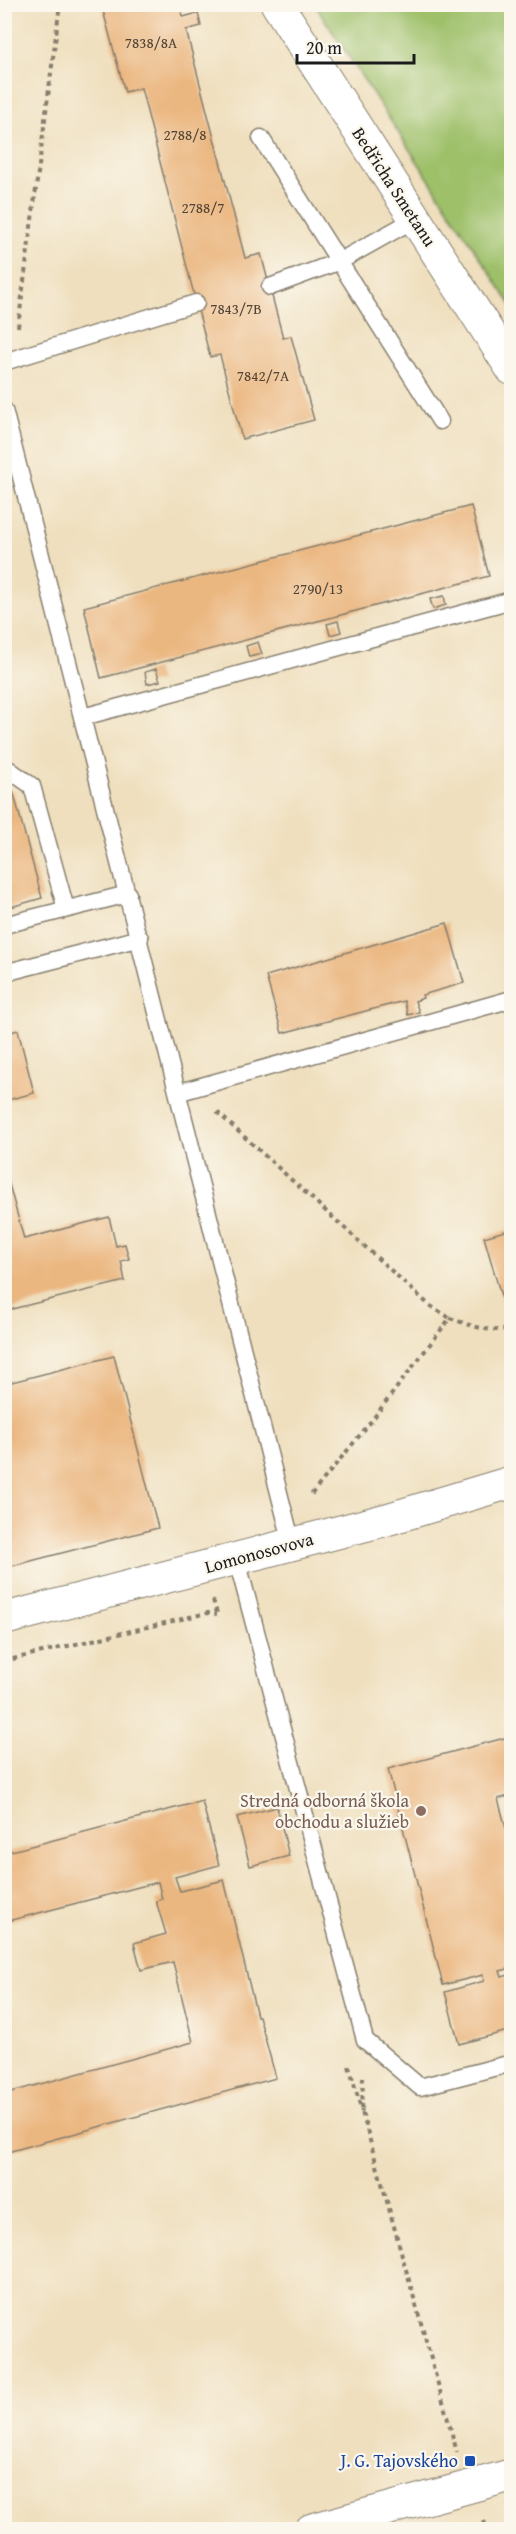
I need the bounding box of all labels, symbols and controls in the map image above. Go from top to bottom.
scale bar [297,27,414,65]
house number: 7838/8A [125,32,177,53]
text: 20 m [306,34,342,61]
street label: Bedřicha Smetanu [346,122,443,252]
house number: 2788/8 [163,124,207,145]
house number: 2788/7 [181,197,225,218]
house number: 7843/7B [210,298,262,319]
house number: 7842/7A [237,365,289,386]
house number: 2790/13 [293,578,343,599]
street label: Lomonosovova [201,1525,317,1580]
place label: Stredná odborná škola obchodu a služieb [240,1787,409,1835]
marker: Stredná odborná škola obchodu a služieb [414,1804,428,1818]
place label: J. G. Tajovského [339,2447,458,2474]
marker: J. G. Tajovského [463,2454,477,2468]

